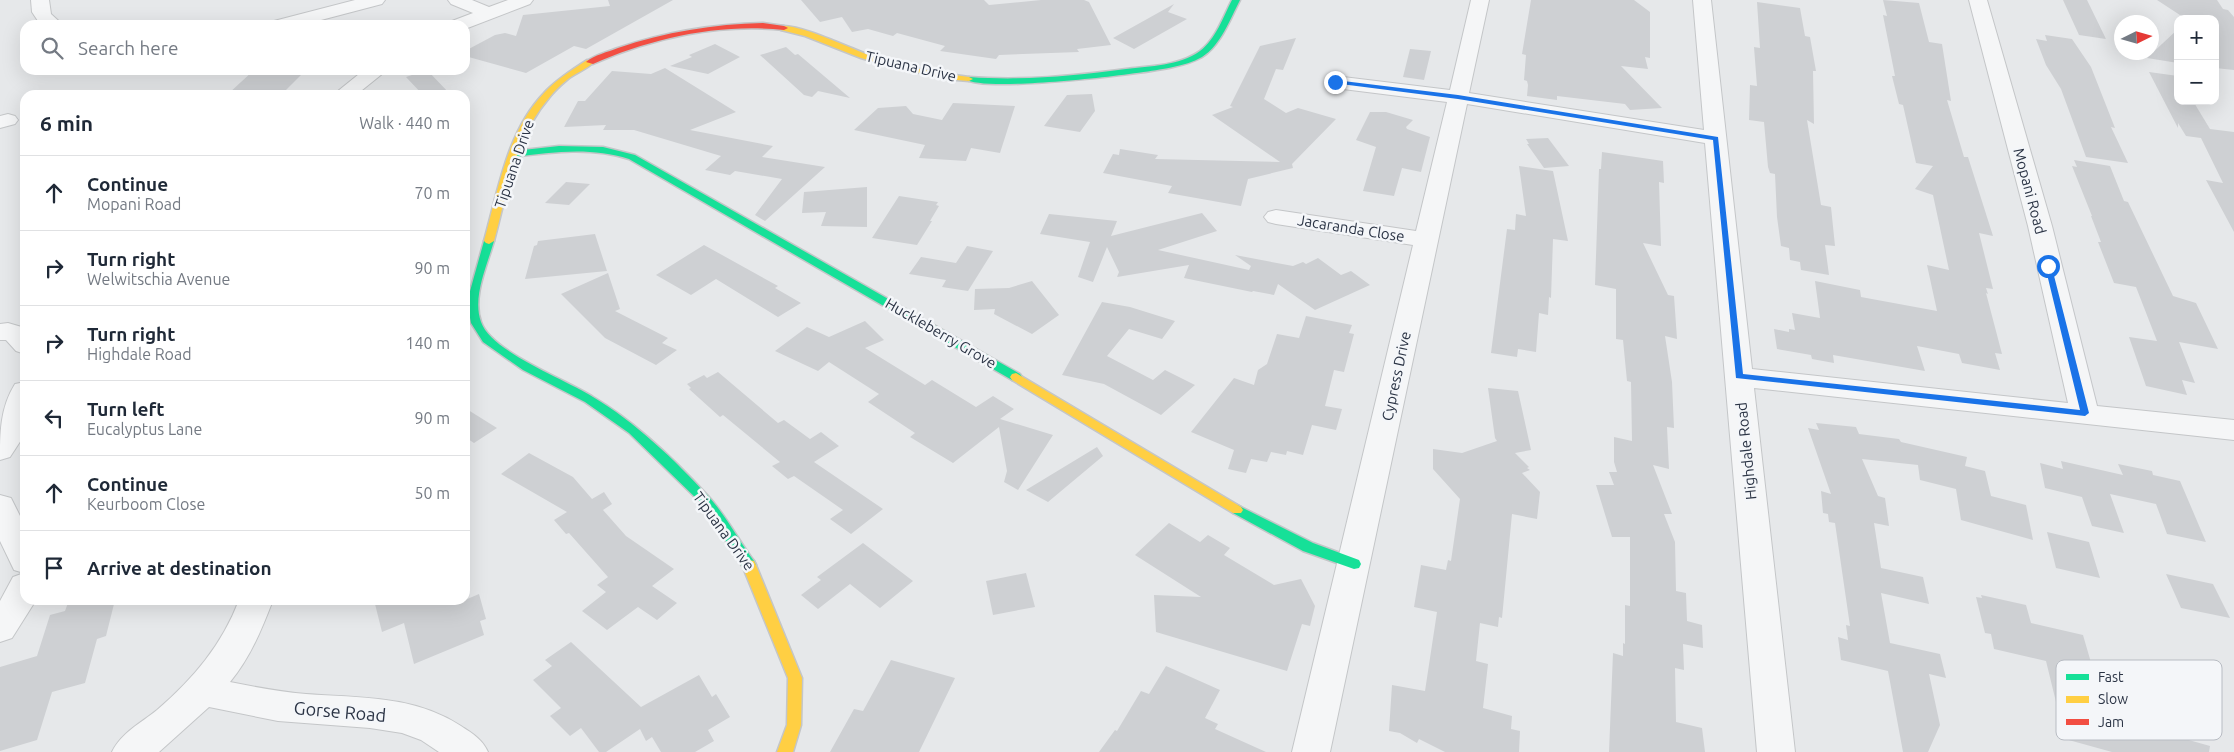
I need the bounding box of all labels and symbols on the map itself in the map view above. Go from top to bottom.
north arrow [2114,15,2159,60]
street label: Tipuana Drive [864,47,958,85]
route end [1324,71,1347,94]
street label: Tipuana Drive [491,117,537,211]
street label: Mopani Road [2010,146,2050,236]
street label: Jacaranda Close [1296,211,1406,245]
route start [2037,255,2060,278]
street label: Huckleberry Grove [883,294,999,372]
street label: Cypress Drive [1378,330,1414,422]
street label: Highdale Road [1732,401,1760,501]
street label: Tipuana Drive [690,489,758,573]
legend [2056,660,2222,740]
text: Fast [2098,669,2124,685]
text: Slow [2098,691,2128,707]
street label: Gorse Road [293,697,387,725]
text: Jam [2098,714,2124,730]

